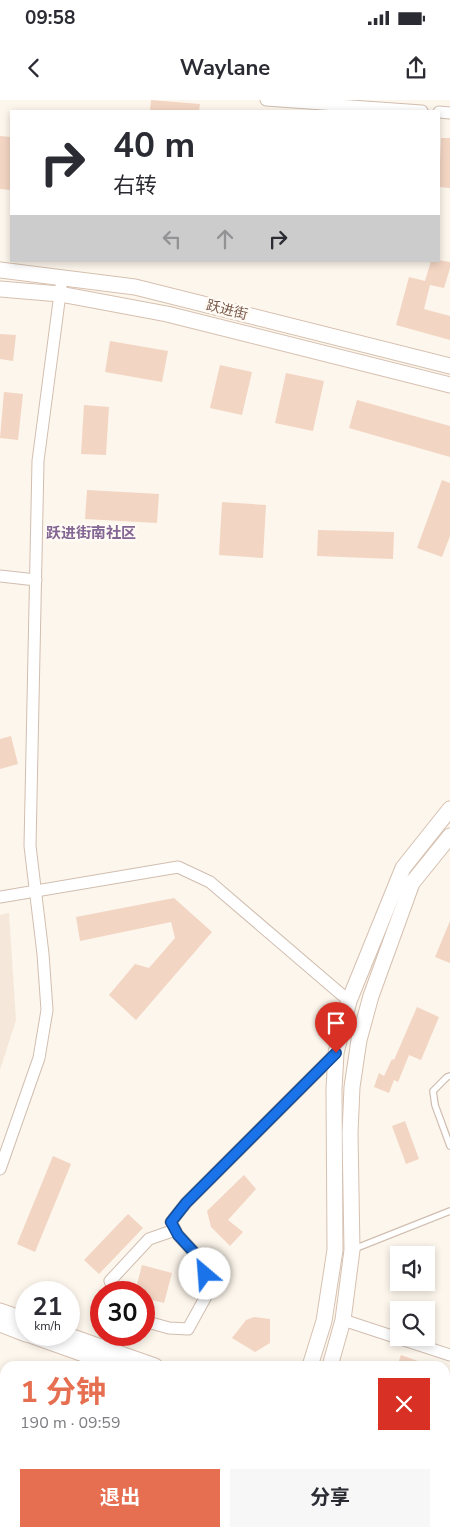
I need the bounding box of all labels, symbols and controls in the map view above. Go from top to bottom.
text: 09:58 [25,5,75,31]
text: Waylane [180,53,270,83]
icon: back [20,54,48,82]
icon: share [402,54,430,82]
text: 40 m [113,122,195,169]
icon: right [30,130,95,195]
text: 右转 [113,171,157,201]
icon: left [158,225,186,253]
icon: ahead [211,225,239,253]
icon: right [264,225,292,253]
street label: 跃进街 [204,296,250,324]
district label: 跃进街南社区 [46,523,136,543]
pin [315,1002,357,1053]
icon: arrive [322,1009,350,1037]
map controls [390,1246,435,1346]
button: sound [390,1246,435,1291]
position arrow [178,1247,230,1299]
speed limit sign: 30 [90,1281,155,1346]
text: 21 [32,1290,63,1324]
button: search [390,1301,435,1346]
text: km/h [34,1318,61,1334]
text: 1 分钟 [20,1372,106,1413]
button: close [378,1378,430,1430]
text: 190 m · 09:59 [20,1412,121,1434]
button: 退出 [20,1469,220,1527]
button: 分享 [230,1469,430,1527]

